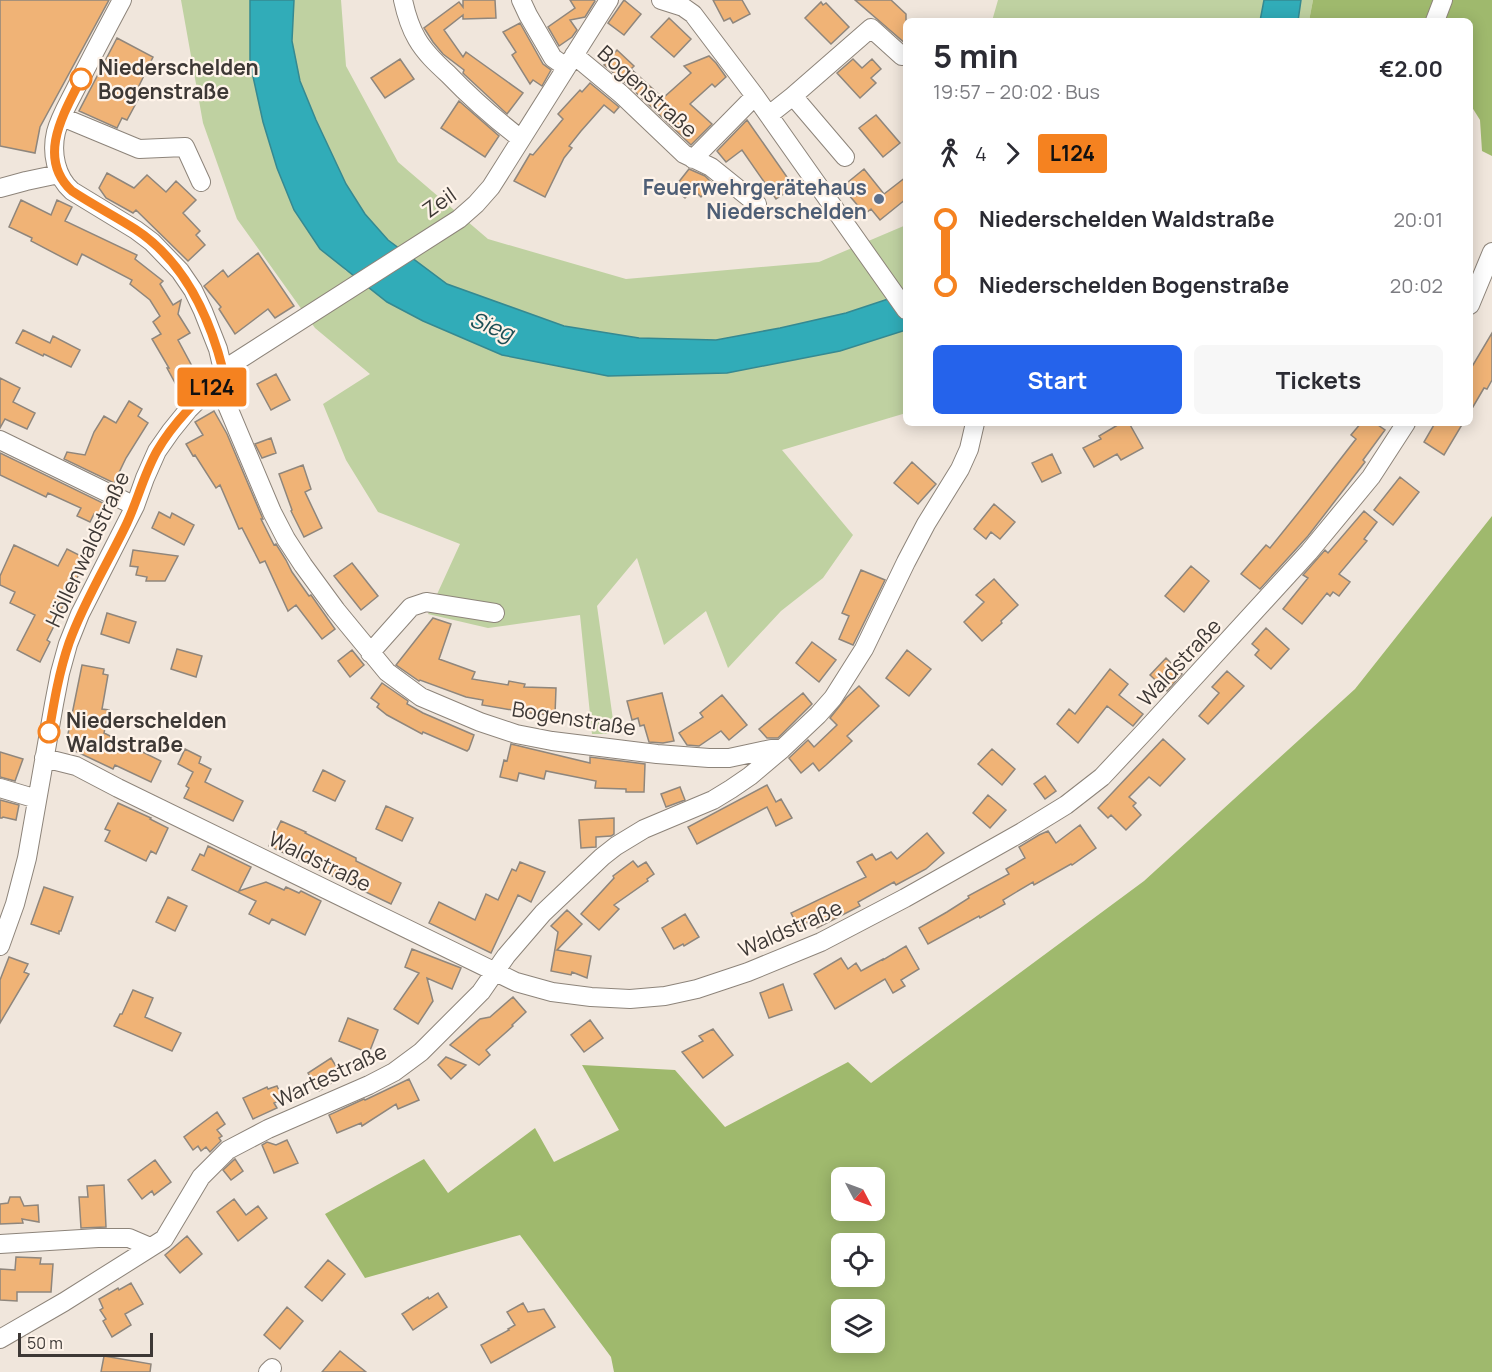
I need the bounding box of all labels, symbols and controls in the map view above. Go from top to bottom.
text: 5 min [933,33,1019,78]
street label: Bogenstraße [592,39,704,143]
place label: Niederschelden Bogenstraße [98,53,259,105]
text: €2.00 [1379,54,1443,84]
marker: Niederschelden Bogenstraße [70,68,92,90]
text: 19:57 – 20:02 · Bus [933,78,1100,105]
icon: walk [933,137,966,170]
icon: forward [996,137,1029,170]
text: L124 [1050,139,1095,167]
text: 4 [975,140,987,167]
place label: Feuerwehrgerätehaus Niederschelden [643,173,867,225]
street label: Zeil [417,180,461,224]
marker: Feuerwehrgerätehaus Niederschelden [872,192,886,206]
text: Niederschelden Waldstraße [979,204,1274,234]
text: 20:01 [1393,206,1443,233]
text: Niederschelden Bogenstraße [979,270,1289,300]
text: 20:02 [1390,272,1443,299]
water label: Sieg [466,304,520,349]
button: Start [933,345,1182,414]
button: Tickets [1194,345,1443,414]
line badge: L124 [170,368,254,406]
text: L124 [189,373,235,401]
street label: Höllenwaldstraße [39,467,135,631]
street label: Waldstraße [1131,612,1227,712]
street label: Bogenstraße [510,694,638,742]
place label: Niederschelden Waldstraße [66,706,227,758]
marker: Niederschelden Waldstraße [38,721,60,743]
street label: Waldstraße [264,824,376,898]
street label: Waldstraße [734,893,846,963]
street label: Wartestraße [269,1037,391,1113]
north arrow [831,1167,885,1221]
map controls [831,1167,885,1353]
button: locate [831,1233,885,1287]
button: layers [831,1299,885,1353]
scale bar [18,1330,153,1358]
text: 50 m [27,1332,63,1354]

